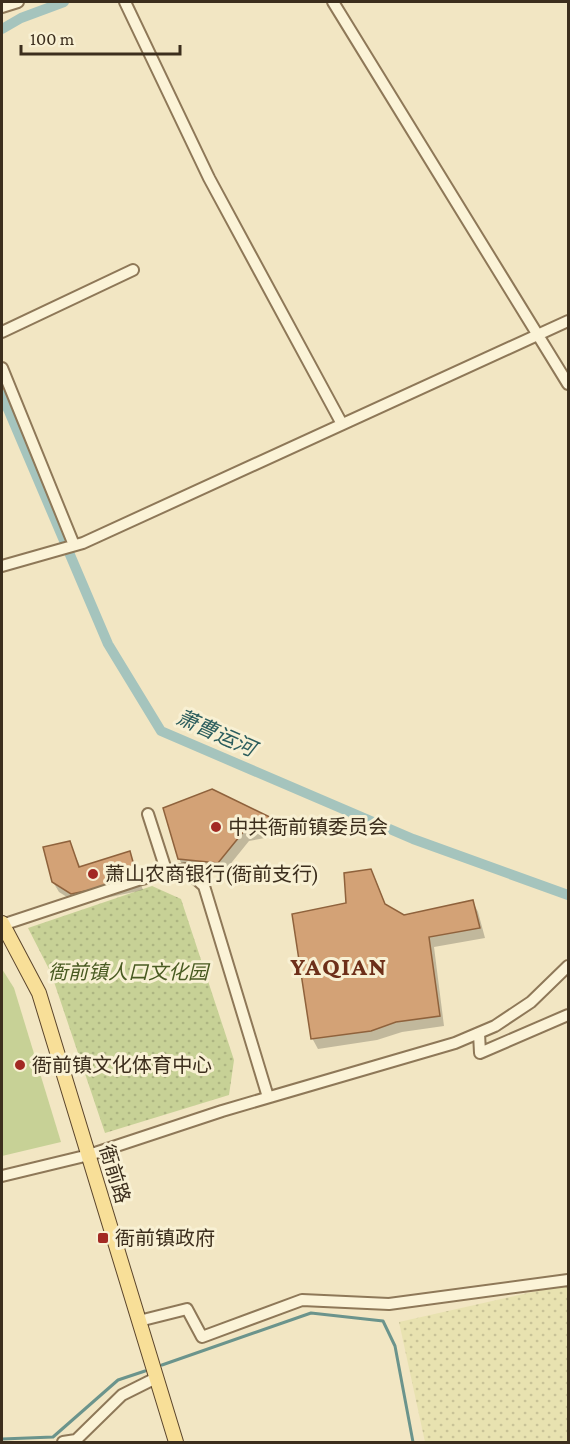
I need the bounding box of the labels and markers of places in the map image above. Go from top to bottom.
place label: 中共衙前镇委员会 [228,816,388,838]
marker: 中共衙前镇委员会 [209,820,223,834]
place label: 萧山农商银行(衙前支行) [105,863,319,886]
marker: 萧山农商银行(衙前支行) [86,867,100,881]
place label: 衙前镇文化体育中心 [32,1054,212,1076]
marker: 衙前镇文化体育中心 [13,1058,27,1072]
place label: 衙前镇政府 [115,1227,215,1249]
marker: 衙前镇政府 [96,1231,110,1245]

